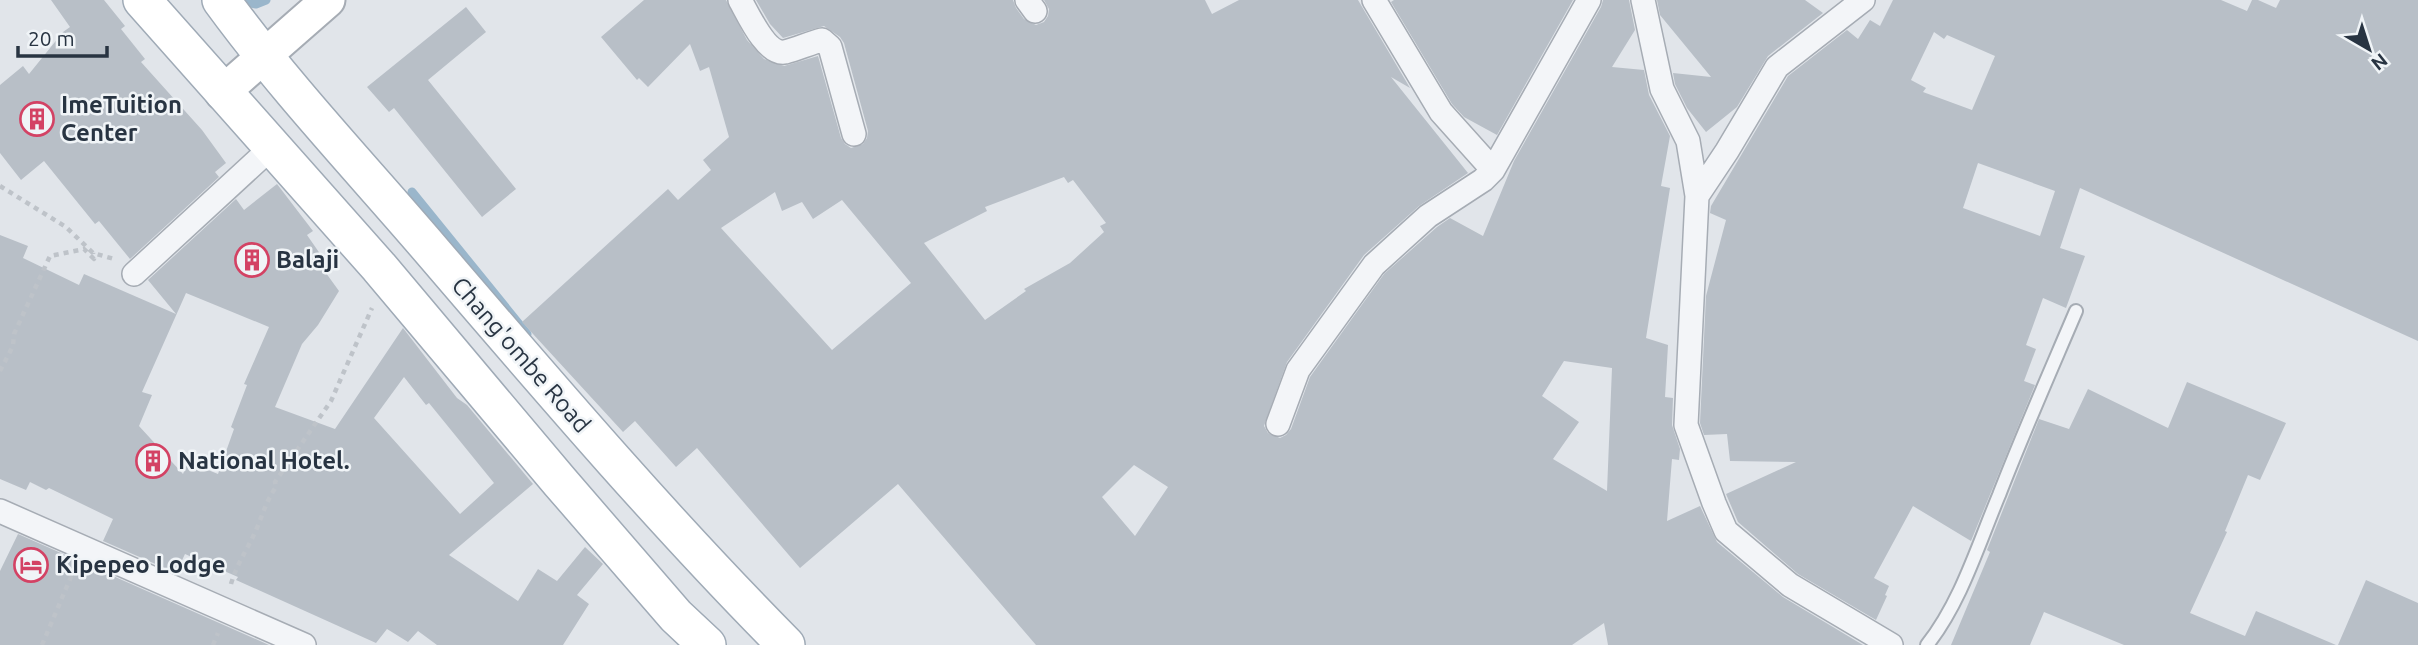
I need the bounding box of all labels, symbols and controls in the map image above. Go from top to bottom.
scale bar [18,14,107,58]
north arrow [2334,14,2404,84]
text: 20 m [28,26,75,50]
text: N [2367,49,2392,75]
place label: ImeTuition Center [61,91,182,146]
building icon: ImeTuition Center [18,100,56,138]
building icon: Balaji [233,241,271,279]
place label: Balaji [276,246,339,273]
street label: Chang'ombe Road [447,272,596,438]
building icon: National Hotel. [134,442,172,480]
place label: National Hotel. [178,447,350,474]
hotel icon: Kipepeo Lodge [12,546,50,584]
place label: Kipepeo Lodge [56,551,225,578]

